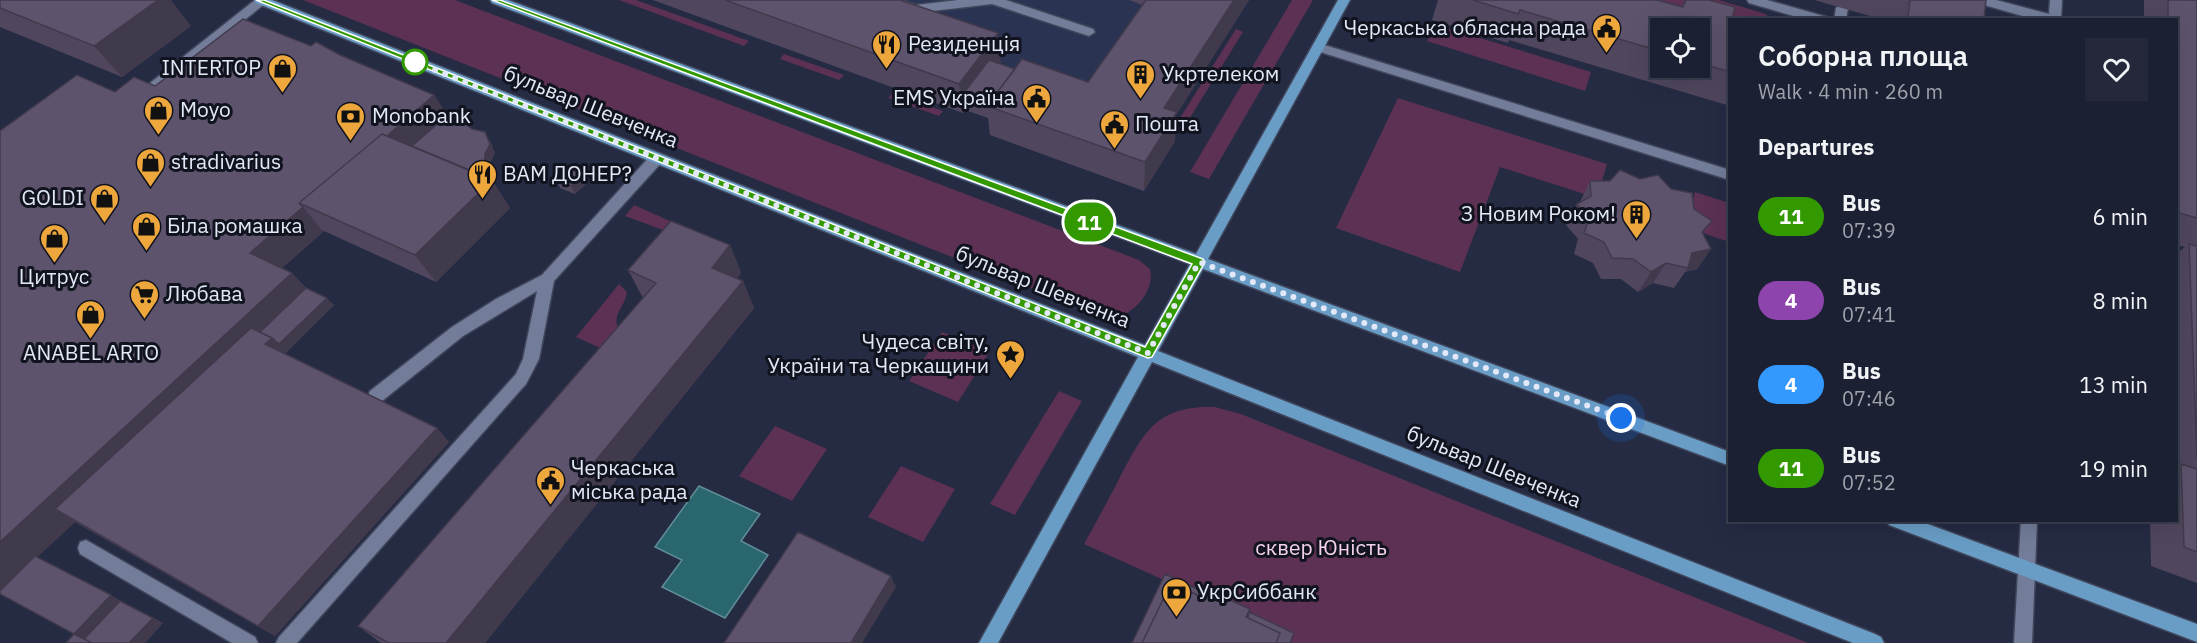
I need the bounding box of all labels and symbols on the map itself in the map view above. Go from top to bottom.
public building icon: Черкаська обласна рада [1591,12,1623,54]
place label: Черкаська обласна рада [1344,13,1586,41]
restaurant icon: Резиденція [871,28,903,70]
place label: Резиденція [908,29,1020,57]
unlabelled marker [402,49,428,75]
shop icon: INTERTOP [266,52,298,94]
place label: INTERTOP [161,53,261,81]
street label: бульвар Шевченка [500,58,683,154]
building icon: Укртелеком [1125,58,1157,100]
place label: Укртелеком [1162,59,1279,87]
public building icon: EMS Україна [1020,82,1052,124]
place label: EMS Україна [893,83,1015,111]
shop icon: Moyo [143,94,175,136]
place label: Moyo [180,95,231,123]
bank icon: Monobank [335,100,367,142]
place label: Monobank [372,101,471,129]
public building icon: Пошта [1098,108,1130,150]
place label: Пошта [1135,109,1199,137]
shop icon: stradivarius [134,146,166,188]
place label: stradivarius [171,147,281,175]
restaurant icon: ВАМ ДОНЕР? [466,158,498,200]
place label: ВАМ ДОНЕР? [503,159,632,187]
shop icon: GOLDI [89,182,121,224]
place label: GOLDI [22,183,84,211]
building icon: З Новим Роком! [1621,198,1653,240]
place label: З Новим Роком! [1461,199,1616,227]
line badge: 11 [1062,202,1116,242]
shop icon: Біла ромашка [130,210,162,252]
place label: Біла ромашка [167,211,303,239]
shop icon: Цитрус [38,222,70,264]
street label: бульвар Шевченка [952,238,1135,334]
place label: Цитрус [19,262,89,290]
supermarket icon: Любава [129,278,161,320]
place label: Любава [166,279,243,307]
shop icon: ANABEL ARTO [75,298,107,340]
place label: Чудеса світу, України та Черкащини [767,327,989,379]
place label: ANABEL ARTO [23,338,159,366]
place icon: Чудеса світу, України та Черкащини [994,338,1026,380]
your location [1606,403,1636,433]
street label: бульвар Шевченка [1403,418,1586,514]
place label: Черкаська міська рада [571,453,688,505]
public building icon: Черкаська міська рада [534,464,566,506]
park label: сквер Юність [1255,533,1387,561]
bank icon: УкрСиббанк [1160,576,1192,618]
place label: УкрСиббанк [1197,577,1317,605]

